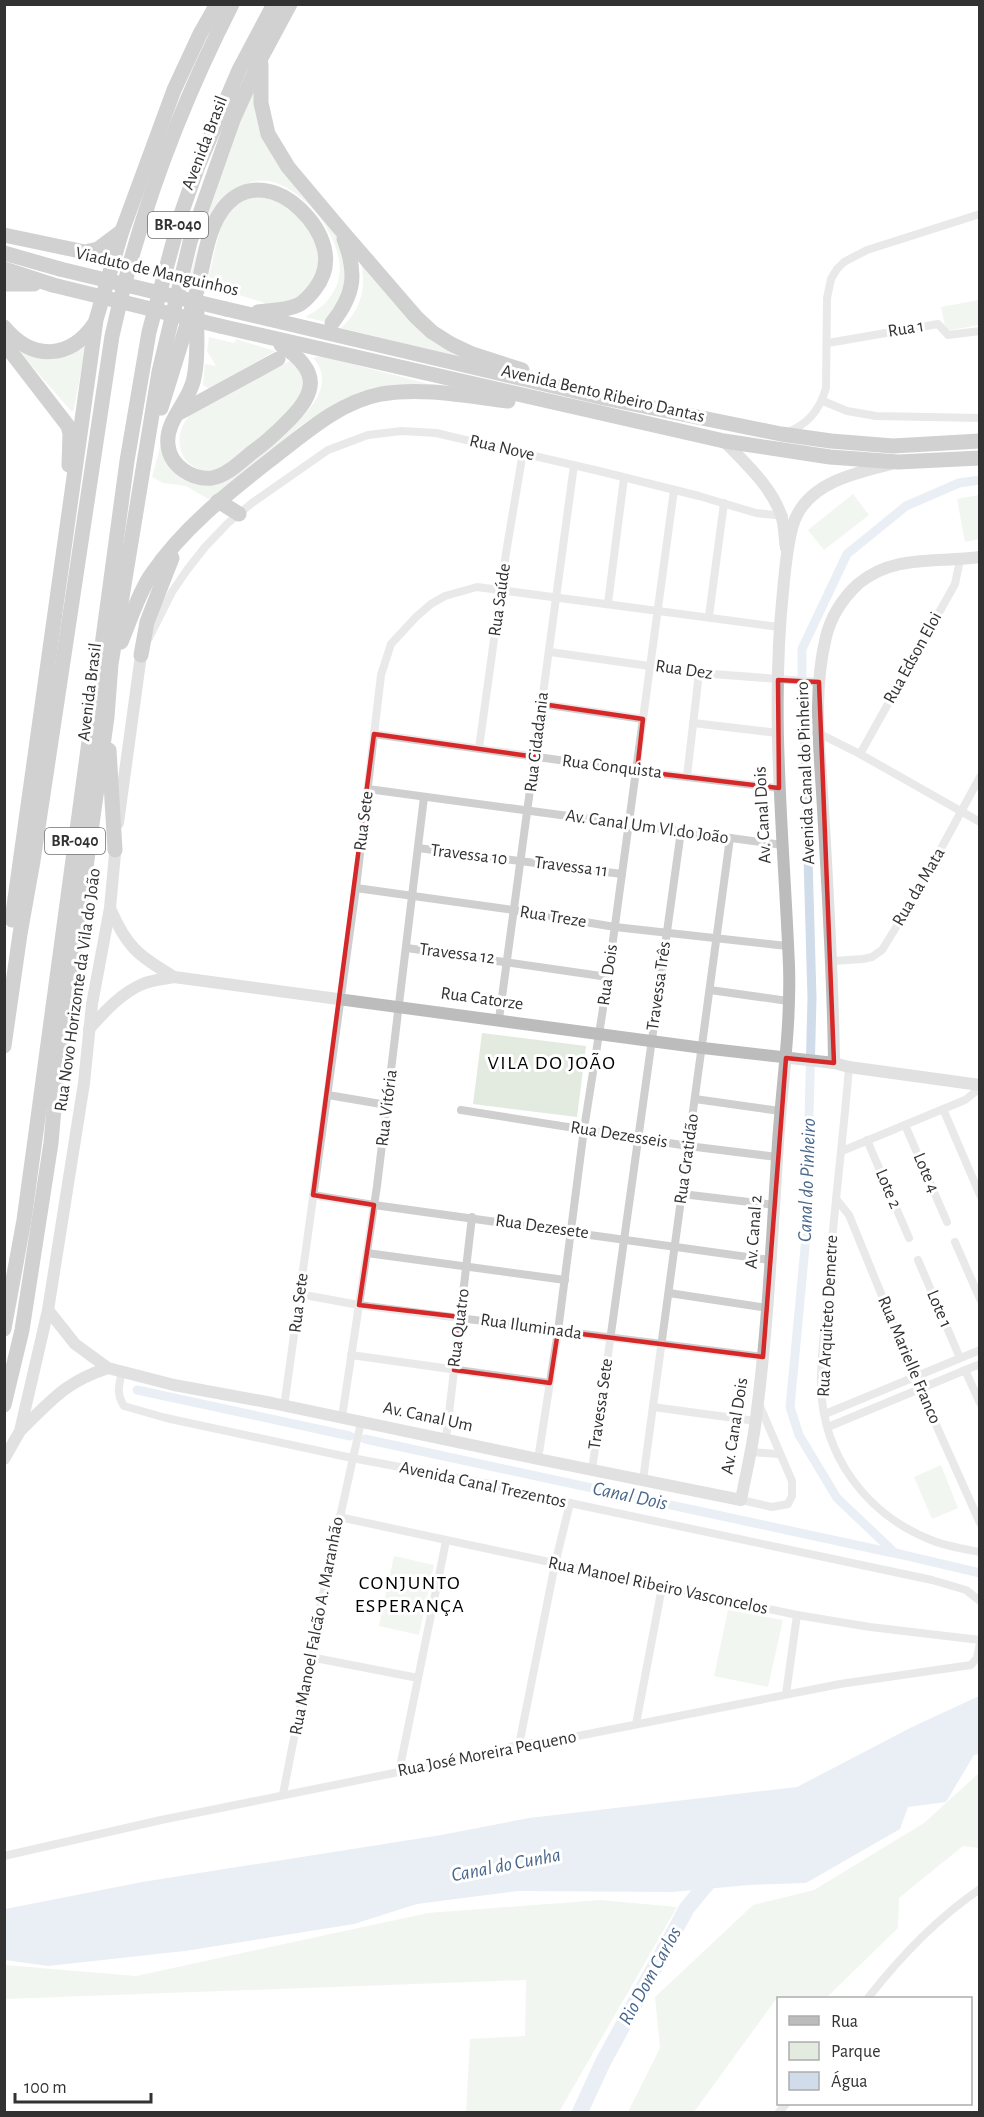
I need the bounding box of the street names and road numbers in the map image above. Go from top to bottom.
street label: Avenida Brasil [179,94,231,192]
road number: BR-040 [148,212,208,238]
street label: Viaduto de Manguinhos [74,244,240,300]
street label: Rua 1 [887,317,925,341]
street label: Avenida Bento Ribeiro Dantas [500,362,706,426]
street label: Rua Nove [468,432,536,464]
street label: Rua Saúde [486,562,514,638]
street label: Rua Edson Eloi [881,609,945,707]
street label: Avenida Brasil [75,642,105,742]
street label: Rua Dez [654,657,714,683]
street label: Avenida Canal do Pinheiro [794,681,818,865]
street label: Rua Cidadania [522,691,552,793]
street label: Rua Conquista [561,752,663,782]
street label: Av. Canal Dois [751,766,775,864]
street label: Rua Sete [351,790,377,852]
street label: Av. Canal Um Vl.do João [564,807,730,847]
road number: BR-040 [45,828,105,854]
street label: Travessa 10 [430,841,508,869]
street label: Rua da Mata [889,845,949,929]
street label: Travessa 11 [533,854,609,880]
street label: Rua Novo Horizonte da Vila do João [52,867,104,1113]
street label: Rua Treze [518,903,588,931]
street label: Travessa 12 [418,940,496,968]
street label: Travessa Três [644,940,674,1032]
street label: Rua Dois [595,943,621,1007]
street label: Rua Catorze [440,984,524,1014]
street label: Rua Vitória [373,1069,401,1147]
street label: Rua Gratidão [672,1113,702,1205]
street label: Rua Dezesseis [569,1118,669,1152]
street label: Lote 4 [910,1150,943,1196]
street label: Lote 2 [872,1167,904,1211]
street label: Av. Canal 2 [742,1194,766,1270]
street label: Rua Dezesete [494,1212,590,1242]
street label: Rua Arquiteto Demetre [815,1234,841,1398]
street label: Rua Sete [286,1272,312,1334]
street label: Rua Quatro [445,1287,473,1369]
street label: Lote 1 [923,1288,955,1330]
street label: Rua Marielle Franco [874,1293,944,1427]
street label: Rua Iluminada [479,1311,583,1343]
street label: Travessa Sete [586,1357,616,1451]
street label: Av. Canal Dois [718,1376,752,1476]
street label: Av. Canal Um [381,1399,475,1435]
street label: Avenida Canal Trezentos [398,1459,568,1511]
street label: Rua Manoel Falcão A. Maranhão [287,1515,347,1737]
street label: Rua Manoel Ribeiro Vasconcelos [546,1554,770,1618]
street label: Rua José Moreira Pequeno [396,1728,578,1780]

